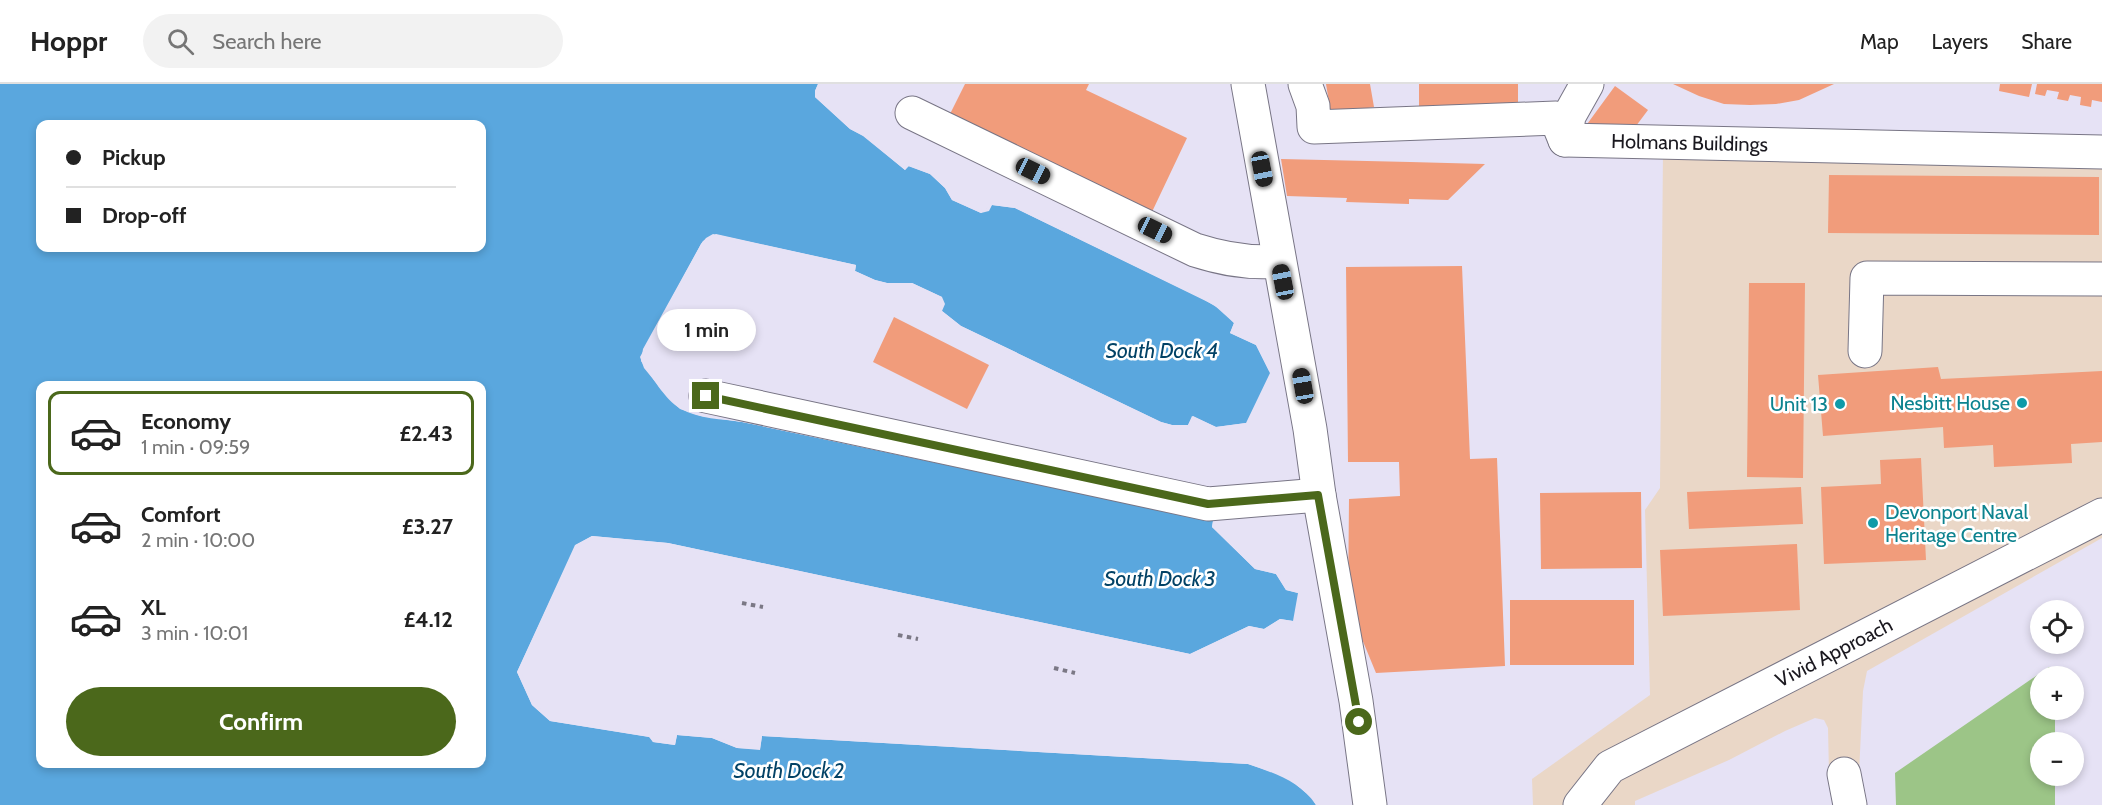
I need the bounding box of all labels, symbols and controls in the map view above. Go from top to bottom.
search box [143,14,563,68]
text: Hoppr [30,24,107,58]
icon: search [164,25,197,58]
text: Search here [212,28,322,55]
text: Map [1860,29,1899,54]
text: Layers [1932,29,1988,54]
text: Share [2021,29,2072,54]
street label: Holmans Buildings [1611,129,1768,157]
text: Pickup [102,144,166,171]
car [1250,150,1274,188]
car [1013,155,1053,187]
text: Drop-off [102,202,186,229]
car [1135,214,1175,246]
car [1271,263,1295,301]
callout: 1 min [656,309,756,351]
text: 1 min [684,318,729,342]
water label: South Dock 4 [1106,338,1218,363]
car [1291,367,1315,405]
route end [692,382,719,409]
place label: Nesbitt House [1891,391,2010,415]
place label: Unit 13 [1770,392,1828,416]
marker: Nesbitt House [2015,396,2029,410]
marker: Unit 13 [1833,397,1847,411]
icon: car [69,406,123,460]
text: Economy [141,408,231,435]
text: £2.43 [400,420,453,447]
text: 1 min · 09:59 [141,435,250,459]
icon: car [69,499,123,553]
place label: Devonport Naval Heritage Centre [1885,500,2029,547]
text: Comfort [141,501,220,528]
text: £3.27 [402,513,453,540]
marker: Devonport Naval Heritage Centre [1866,516,1880,530]
text: 2 min · 10:00 [141,528,255,552]
water label: South Dock 3 [1104,566,1216,591]
icon: car [69,592,123,646]
text: XL [141,594,166,621]
map controls [2030,600,2084,786]
button: locate [2030,600,2084,654]
text: £4.12 [404,606,453,633]
street label: Vivid Approach [1771,612,1896,692]
text: 3 min · 10:01 [141,621,248,645]
button: + [2030,666,2084,720]
button: Confirm [66,687,456,756]
route start [1345,708,1372,735]
button: − [2030,732,2084,786]
water label: South Dock 2 [734,758,844,783]

